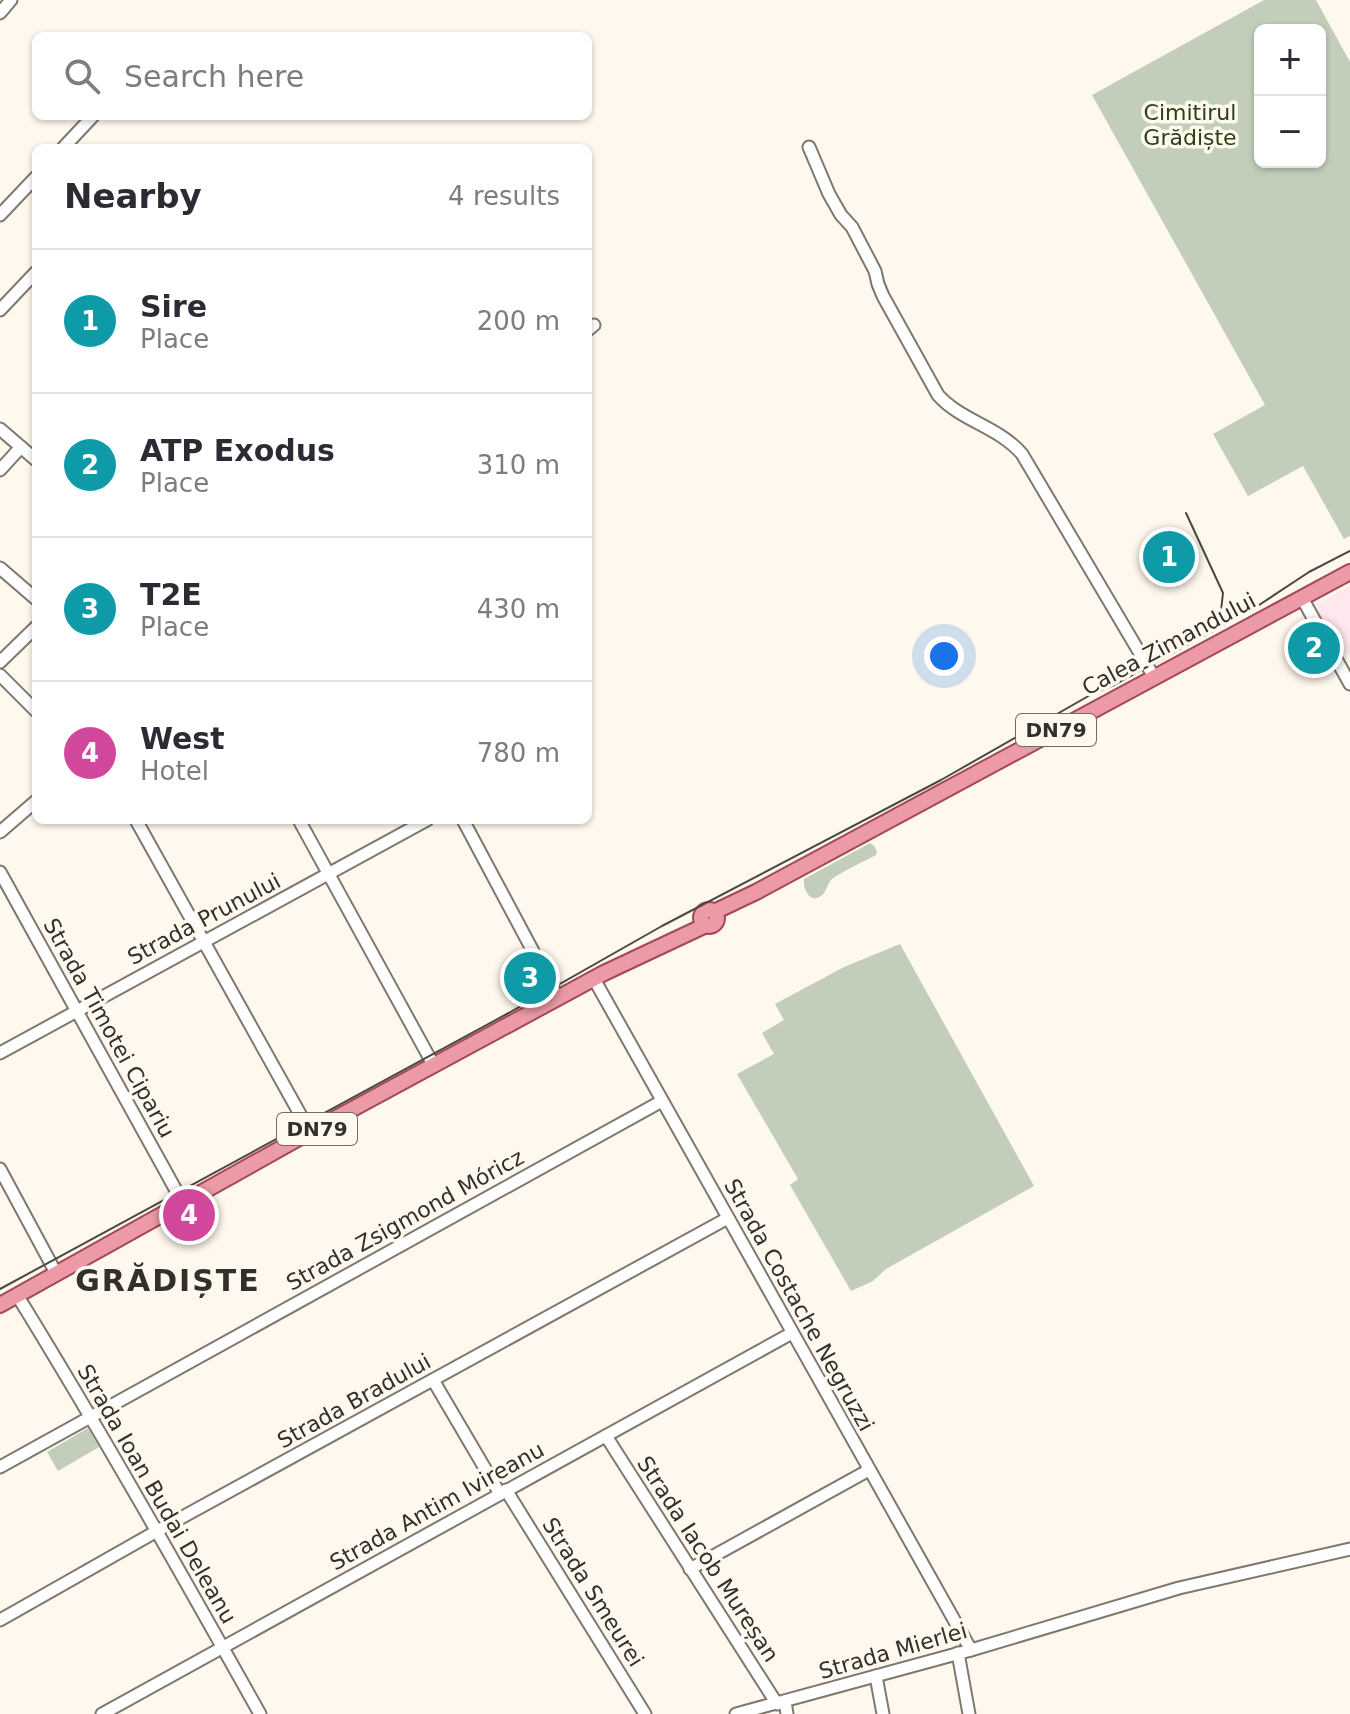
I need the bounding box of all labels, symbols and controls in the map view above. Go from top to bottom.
map controls [1254,24,1326,168]
button: + [1254,24,1326,96]
search box [32,32,592,120]
icon: search [60,54,104,98]
text: Search here [124,59,304,94]
button: − [1254,96,1326,168]
park label: Cimitirul Grădiște [1143,100,1237,150]
text: Nearby [64,176,202,216]
text: 4 results [448,181,560,211]
text: Sire [140,289,207,324]
text: 1 [81,306,99,336]
text: 200 m [477,306,560,336]
text: Place [140,324,209,354]
text: ATP Exodus [140,433,335,468]
text: 2 [81,450,99,480]
text: 310 m [477,450,560,480]
text: Place [140,468,209,498]
pin: 1 [1143,527,1195,587]
text: T2E [140,577,202,612]
street label: Calea Zimandului [1078,588,1260,700]
text: 3 [81,594,99,624]
text: 430 m [477,594,560,624]
text: Place [140,612,209,642]
pin: 2 [1288,618,1340,678]
your location [924,636,964,676]
road number: DN79 [1016,714,1096,746]
text: West [140,721,225,756]
text: 4 [81,738,99,768]
text: 780 m [477,738,560,768]
text: Hotel [140,756,209,786]
street label: Strada Prunului [123,868,285,970]
street label: Strada Timotei Cipariu [38,914,180,1142]
pin: 3 [504,948,556,1008]
road number: DN79 [277,1113,357,1145]
street label: Strada Zsigmond Móricz [282,1144,528,1296]
street label: Strada Costache Negruzzi [719,1174,879,1436]
pin: 4 [163,1185,215,1245]
district label: GRĂDIȘTE [75,1262,261,1298]
street label: Strada Bradului [273,1349,435,1453]
street label: Strada Ioan Budai Deleanu [72,1360,242,1628]
street label: Strada Antim Ivireanu [326,1437,548,1575]
street label: Strada Iacob Mureșan [632,1452,784,1666]
street label: Strada Smeurei [537,1513,649,1671]
street label: Strada Mierlei [816,1618,970,1684]

